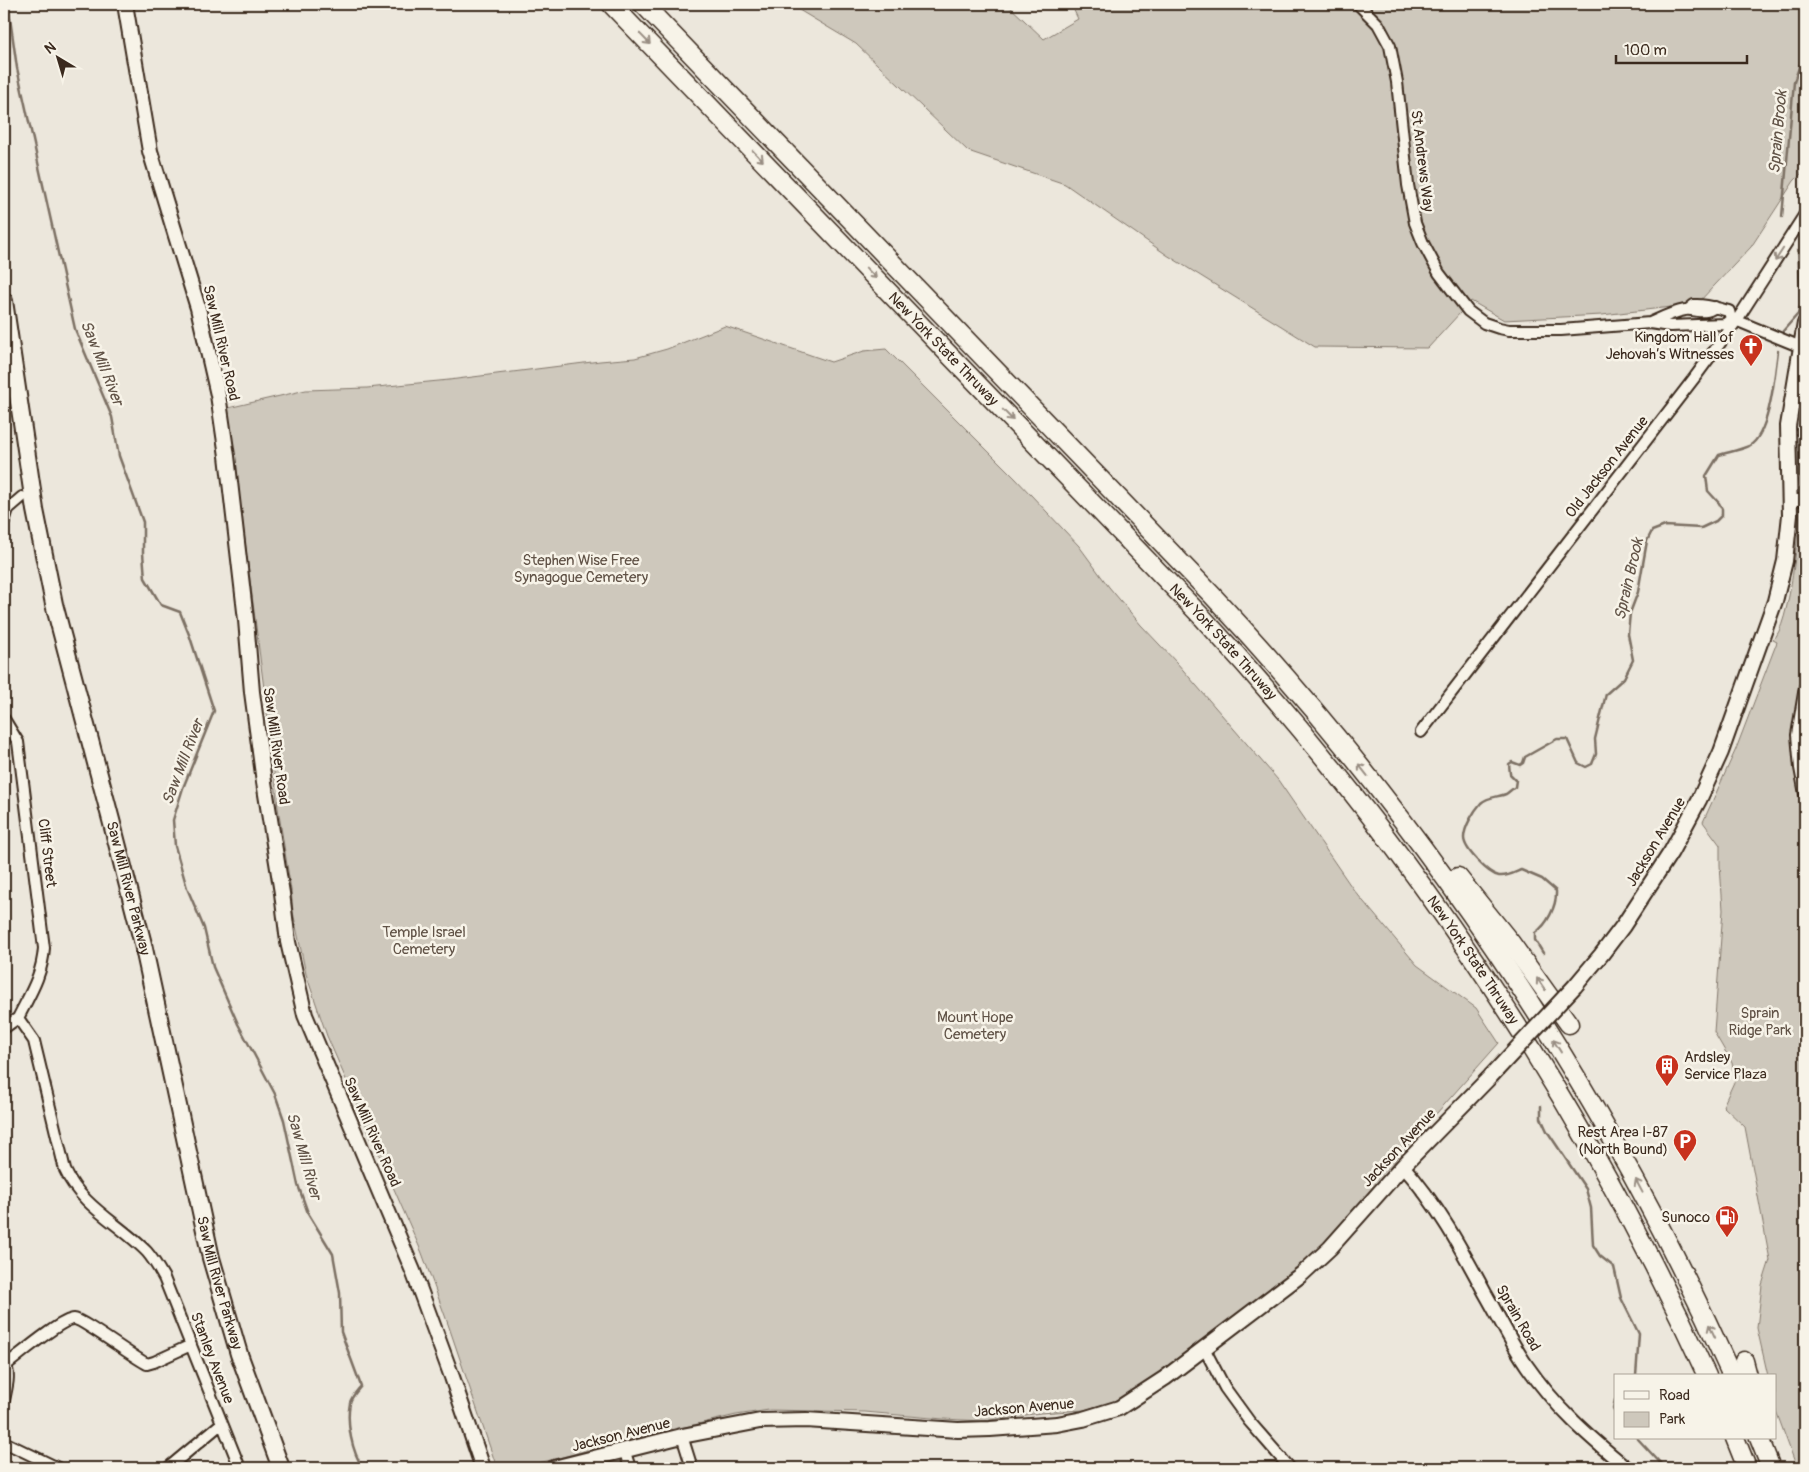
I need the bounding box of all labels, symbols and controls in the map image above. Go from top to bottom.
north arrow [32,32,82,82]
scale bar [1616,32,1748,64]
one-way arrow [639,33,651,45]
text: N [41,39,59,58]
text: 100 m [1624,41,1667,60]
water label: Sprain Brook [1764,88,1792,174]
street label: St Andrews Way [1406,109,1438,214]
one-way arrow [752,150,764,162]
one-way arrow [1774,248,1784,262]
one-way arrow [865,267,877,279]
street label: Saw Mill River Road [198,283,244,403]
street label: New York State Thruway [884,288,1003,410]
water label: Saw Mill River [76,318,129,411]
place label: Kingdom Hall of Jehovah’s Witnesses [1606,328,1734,364]
church icon: Kingdom Hall of Jehovah’s Witnesses [1738,333,1764,367]
one-way arrow [1002,409,1014,421]
street label: Old Jackson Avenue [1561,412,1653,522]
water label: Sprain Brook [1610,535,1648,622]
park label: Stephen Wise Free Synagogue Cemetery [514,551,649,587]
street label: New York State Thruway [1165,579,1281,704]
street label: Saw Mill River Road [258,686,294,806]
water label: Saw Mill River [158,714,209,808]
one-way arrow [1358,763,1369,776]
street label: Jackson Avenue [1622,794,1690,890]
street label: Cliff Street [33,817,61,889]
street label: Saw Mill River Parkway [102,819,155,957]
street label: New York State Thruway [1423,892,1523,1028]
park label: Temple Israel Cemetery [382,923,466,959]
one-way arrow [1536,977,1546,991]
park label: Sprain Ridge Park [1728,1004,1792,1040]
park label: Mount Hope Cemetery [937,1008,1014,1044]
one-way arrow [1552,1039,1562,1053]
place label: Ardsley Service Plaza [1684,1048,1767,1084]
building icon: Ardsley Service Plaza [1654,1053,1680,1087]
street label: Saw Mill River Road [339,1074,405,1190]
street label: Jackson Avenue [1358,1104,1441,1191]
water label: Saw Mill River [282,1110,327,1204]
place label: Rest Area I-87 (North Bound) [1577,1123,1668,1159]
parking icon: Rest Area I-87 (North Bound) [1672,1128,1698,1162]
one-way arrow [1633,1180,1643,1194]
fuel station icon: Sunoco [1714,1204,1740,1238]
place label: Sunoco [1661,1208,1710,1227]
street label: Saw Mill River Parkway [193,1214,247,1352]
street label: Sprain Road [1491,1281,1545,1355]
street label: Stanley Avenue [186,1310,238,1407]
one-way arrow [1706,1324,1716,1339]
legend [1614,1374,1776,1440]
text: Road [1659,1386,1690,1405]
street label: Jackson Avenue [973,1394,1075,1422]
text: Park [1659,1410,1686,1429]
street label: Jackson Avenue [570,1413,673,1456]

